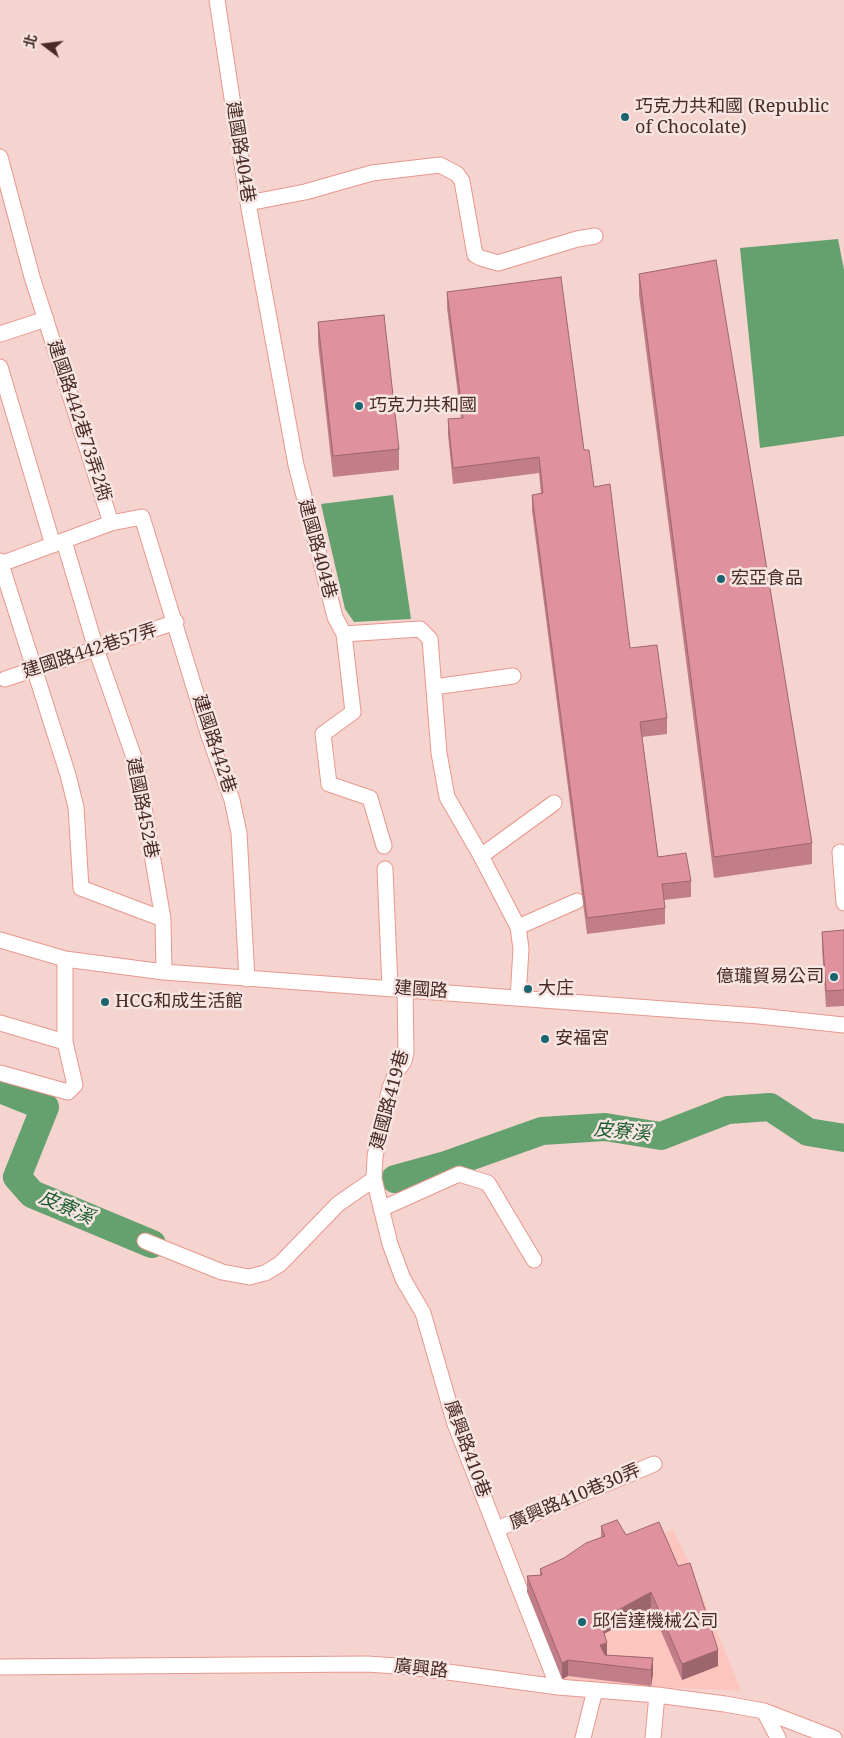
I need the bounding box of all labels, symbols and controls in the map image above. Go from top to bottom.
north arrow [20,20,70,70]
text: 北 [19,32,41,50]
place label: 巧克力共和國 (Republic of Chocolate) [635,96,829,138]
street label: 建國路404巷 [221,100,259,204]
marker: 巧克力共和國 (Republic of Chocolate) [619,111,631,123]
street label: 建國路442巷73弄2衖 [43,338,115,504]
place label: 巧克力共和國 [369,395,477,417]
marker: 巧克力共和國 [353,400,365,412]
street label: 建國路404巷 [293,497,341,601]
place label: 宏亞食品 [731,568,803,590]
marker: 宏亞食品 [715,573,727,585]
street label: 建國路442巷57弄 [20,619,160,683]
street label: 建國路442巷 [188,692,240,796]
street label: 建國路452巷 [122,756,162,860]
place label: 億瓏貿易公司 [716,966,824,988]
marker: 億瓏貿易公司 [828,971,840,983]
street label: 建國路 [393,977,449,1003]
place label: 大庄 [538,978,574,1000]
marker: 大庄 [522,983,534,995]
place label: HCG和成生活館 [115,991,243,1013]
marker: HCG和成生活館 [99,996,111,1008]
place label: 安福宮 [555,1028,609,1050]
marker: 安福宮 [539,1033,551,1045]
street label: 建國路419巷 [366,1048,414,1152]
water label: 皮寮溪 [593,1118,651,1146]
water label: 皮寮溪 [35,1186,97,1230]
street label: 廣興路410巷 [439,1397,495,1501]
street label: 廣興路410巷30弄 [506,1460,644,1534]
place label: 邱信達機械公司 [592,1611,718,1633]
marker: 邱信達機械公司 [576,1616,588,1628]
street label: 廣興路 [393,1655,449,1683]

